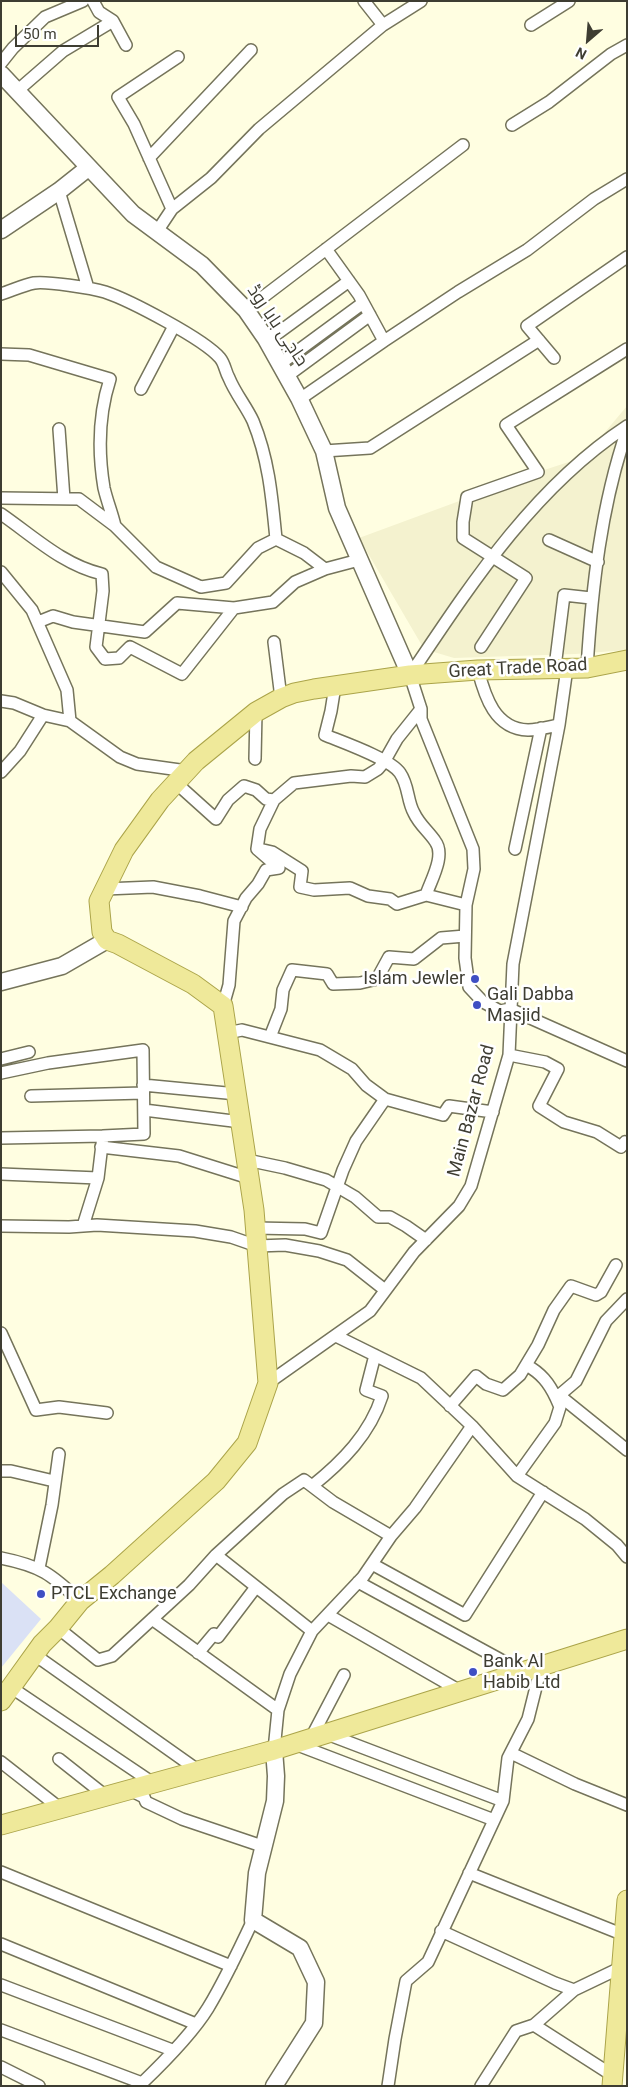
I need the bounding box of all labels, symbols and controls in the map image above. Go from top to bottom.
scale bar [18,15,101,47]
north arrow [563,15,613,65]
text: 50 m [23,25,57,43]
text: N [573,44,589,63]
street label: حاجی بابا روڈ [242,281,312,371]
street label: Great Trade Road [448,655,588,683]
place label: Islam Jewler [363,968,465,990]
marker: Islam Jewler [469,973,481,985]
place label: Gali Dabba Masjid [487,984,574,1026]
marker: Gali Dabba Masjid [471,999,483,1011]
street label: Main Bazar Road [444,1043,500,1179]
place label: PTCL Exchange [51,1583,176,1605]
marker: PTCL Exchange [35,1588,47,1600]
place label: Bank Al Habib Ltd [483,1651,560,1694]
marker: Bank Al Habib Ltd [467,1666,479,1678]

